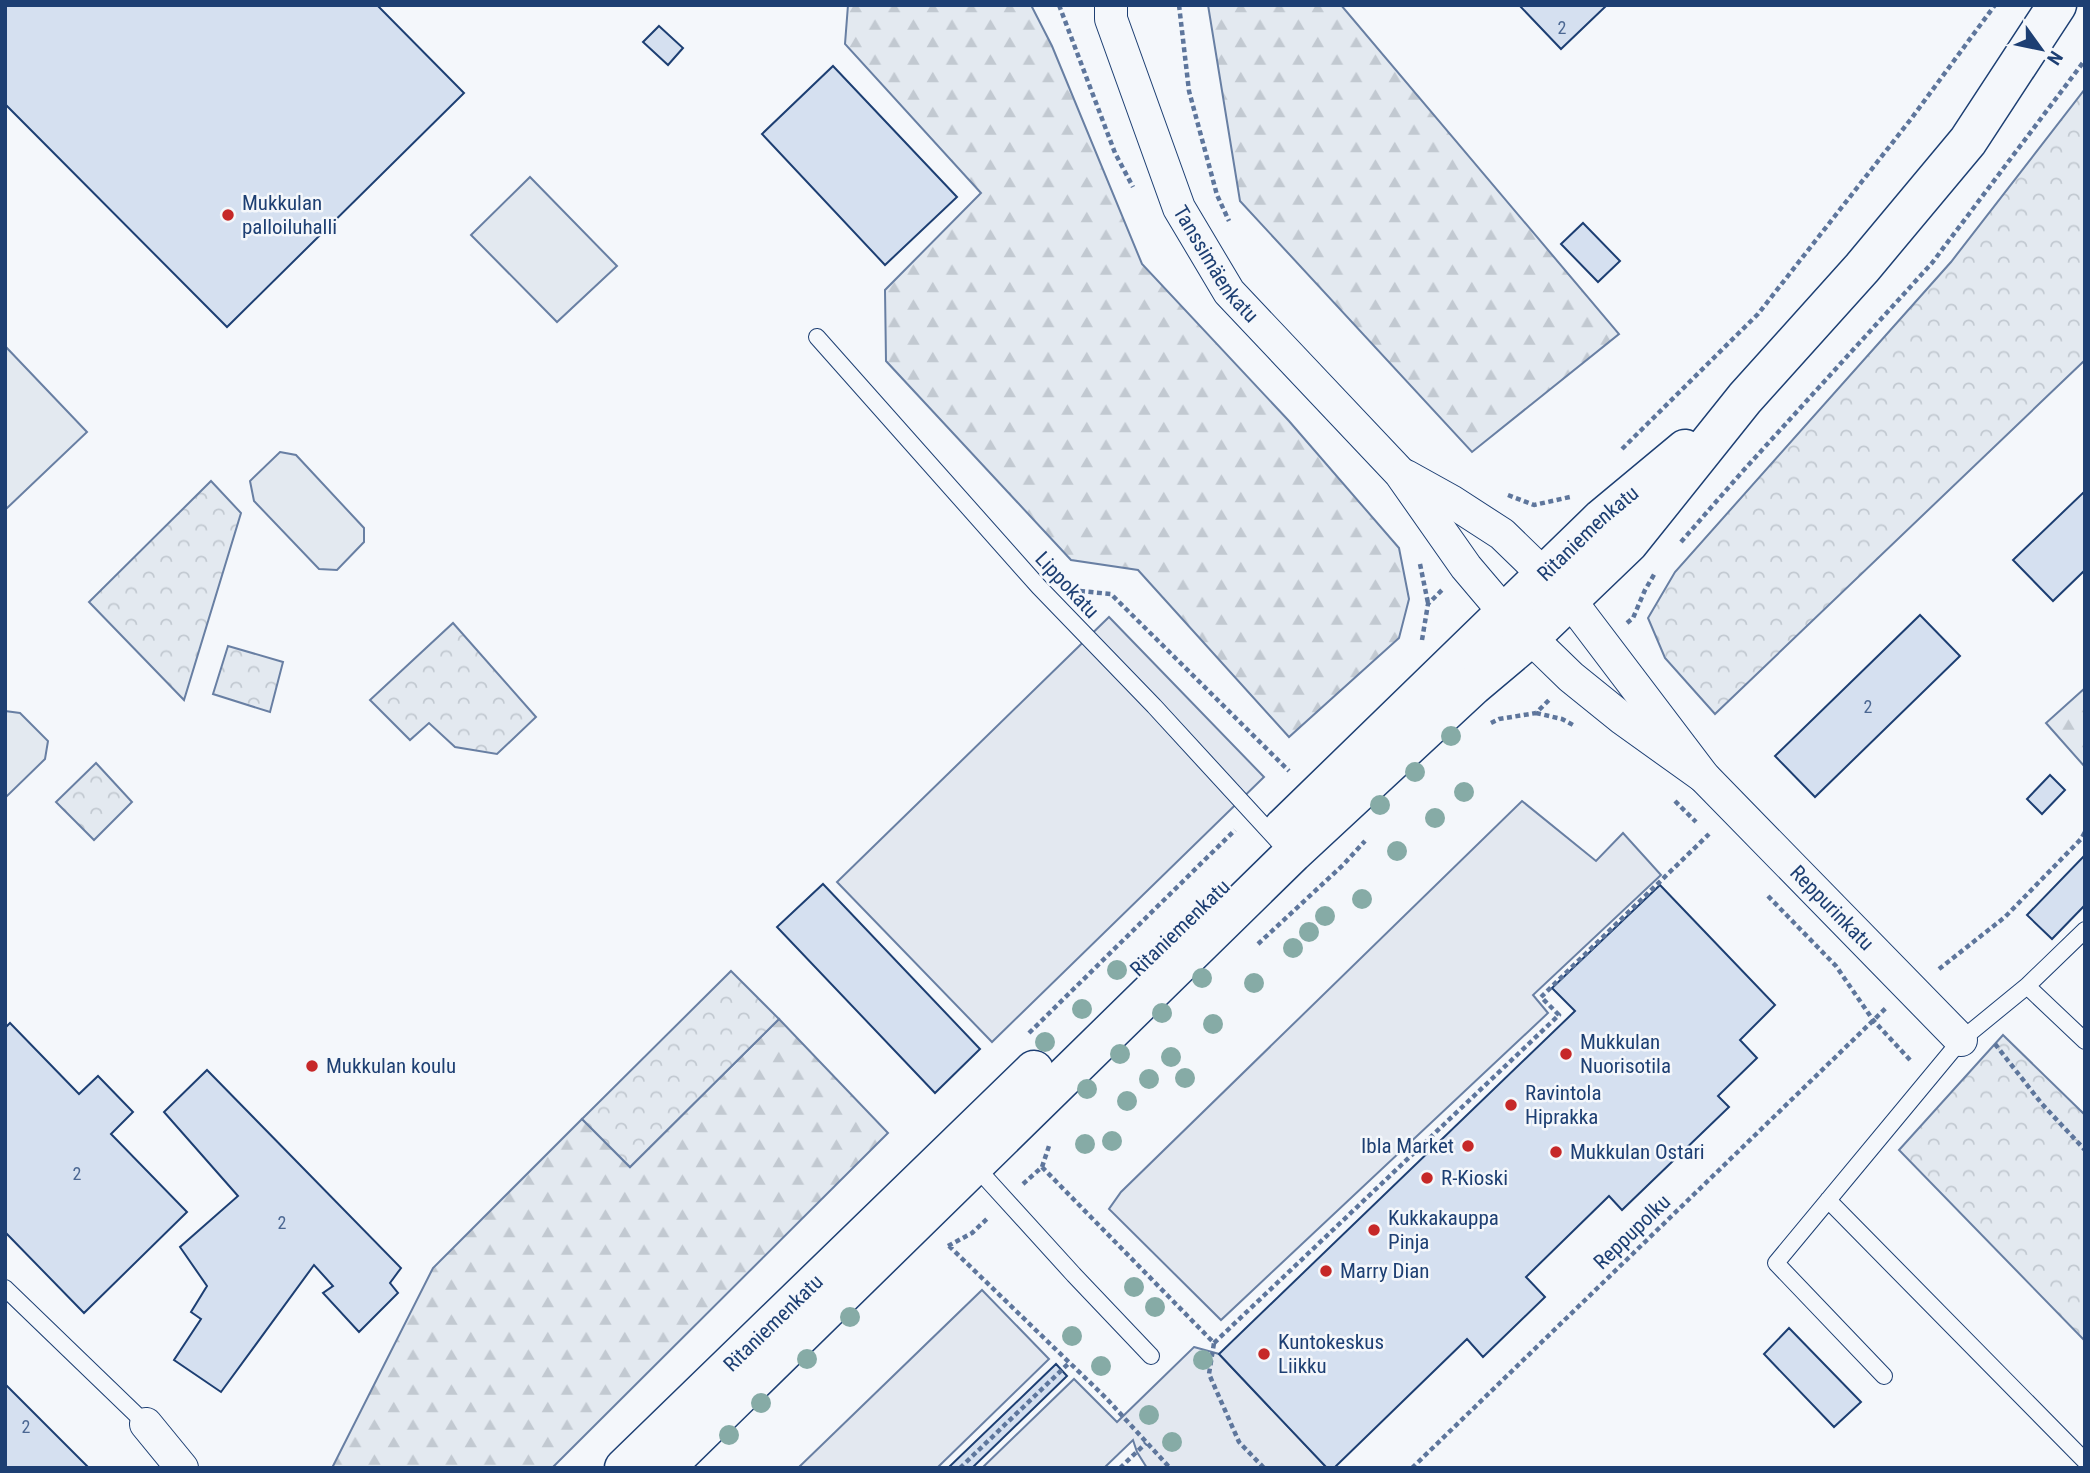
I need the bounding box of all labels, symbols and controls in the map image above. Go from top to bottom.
north arrow [2006,14,2076,84]
house number: 2 [1558,17,1567,38]
text: N [2042,47,2068,69]
place label: Mukkulan palloiluhalli [242,191,337,239]
street label: Tanssimäenkatu [1168,201,1263,327]
marker: Mukkulan palloiluhalli [220,207,236,223]
street label: Ritaniemenkatu [1533,481,1643,586]
street label: Lippokatu [1030,547,1104,623]
house number: 2 [1864,696,1873,717]
street label: Reppurinkatu [1785,860,1879,955]
street label: Ritaniemenkatu [1125,875,1235,981]
place label: Mukkulan Nuorisotila [1580,1030,1671,1078]
marker: Mukkulan Nuorisotila [1558,1046,1574,1062]
place label: Mukkulan koulu [326,1054,456,1078]
marker: Mukkulan koulu [304,1058,320,1074]
place label: Ravintola Hiprakka [1525,1081,1601,1129]
marker: Ravintola Hiprakka [1503,1097,1519,1113]
place label: Ibla Market [1361,1134,1454,1158]
marker: Ibla Market [1460,1138,1476,1154]
place label: Mukkulan Ostari [1570,1140,1705,1164]
marker: Mukkulan Ostari [1548,1144,1564,1160]
house number: 2 [73,1163,82,1184]
place label: R-Kioski [1441,1166,1508,1190]
marker: R-Kioski [1419,1170,1435,1186]
street label: Reppupolku [1589,1190,1675,1274]
place label: Kukkakauppa Pinja [1388,1206,1499,1254]
house number: 2 [278,1212,287,1233]
marker: Kukkakauppa Pinja [1366,1222,1382,1238]
place label: Marry Dian [1340,1259,1430,1283]
marker: Marry Dian [1318,1263,1334,1279]
street label: Ritaniemenkatu [719,1270,828,1377]
place label: Kuntokeskus Liikku [1278,1330,1384,1378]
marker: Kuntokeskus Liikku [1256,1346,1272,1362]
house number: 2 [22,1416,31,1437]

